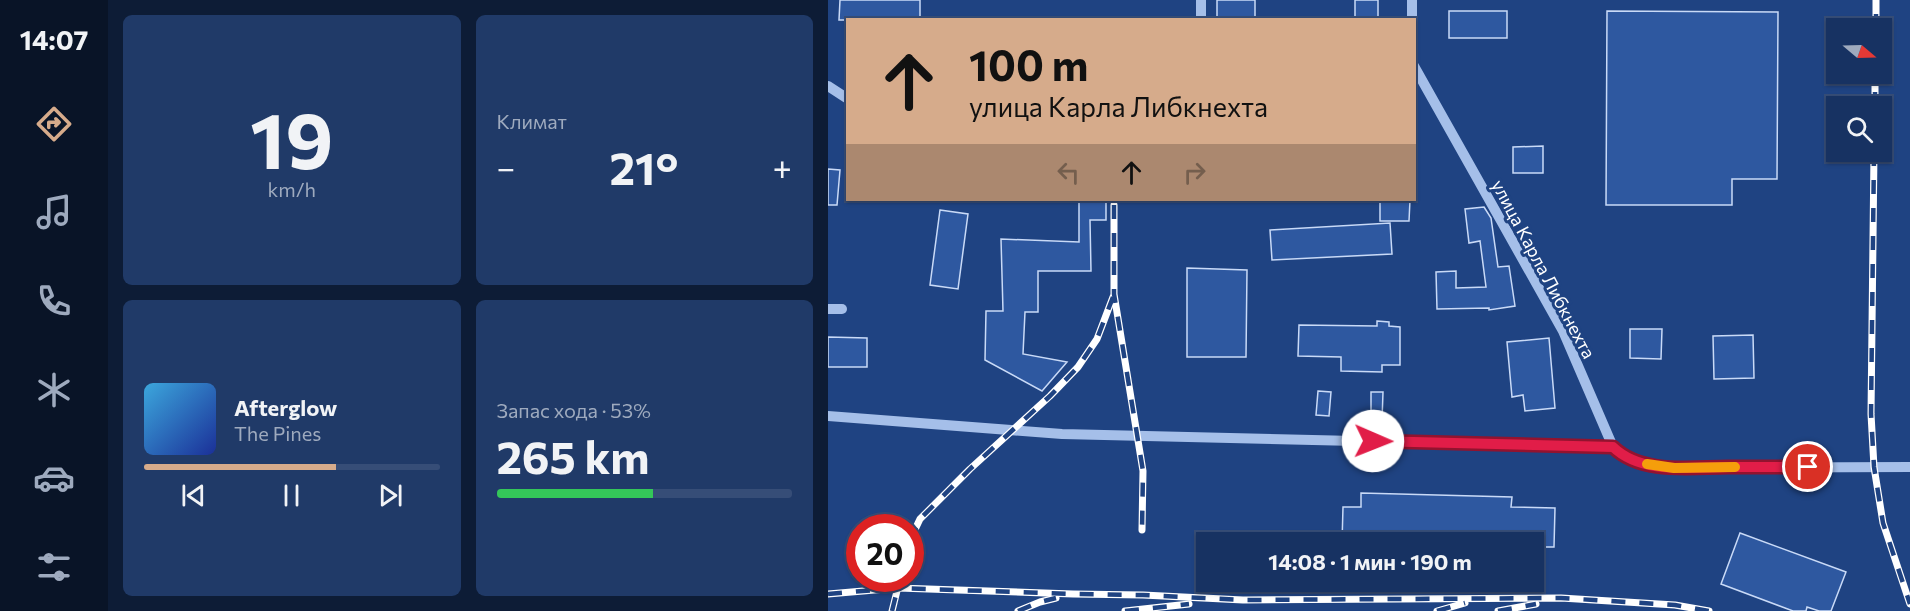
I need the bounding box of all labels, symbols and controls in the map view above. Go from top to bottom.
north arrow [1826,18,1892,84]
map controls [1826,18,1892,162]
text: 14:07 [20,23,88,56]
text: 100 m [969,38,1089,90]
icon: ahead [870,42,948,120]
text: 19 [250,90,333,185]
text: улица Карла Либкнехта [969,90,1268,123]
button: search [1826,96,1892,162]
icon: directions [33,103,75,145]
text: Климат [497,109,567,133]
text: 21° [609,139,678,194]
text: − [497,146,515,187]
text: + [773,146,792,187]
icon: left [1052,156,1085,189]
icon: ahead [1115,156,1148,189]
icon: right [1178,156,1211,189]
street label: улица Карла Либкнехта [1488,176,1600,362]
text: km/h [267,177,316,201]
icon: music [33,191,75,233]
icon: phone [33,280,75,322]
icon: climate [33,369,75,411]
text: Afterglow [234,394,337,421]
text: Запас хода · 53% [497,398,651,422]
position arrow [1341,409,1405,473]
text: The Pines [234,421,321,445]
text: 265 km [497,428,650,483]
pin [1782,441,1833,492]
icon: arrive [1791,450,1824,483]
icon: car [33,457,75,499]
icon: previous [177,479,210,512]
icon: pause [275,479,308,512]
icon: next [374,479,407,512]
speed limit sign: 20 [846,514,924,592]
icon: filters [33,546,75,588]
text: 14:08 · 1 мин · 190 m [1268,548,1472,575]

